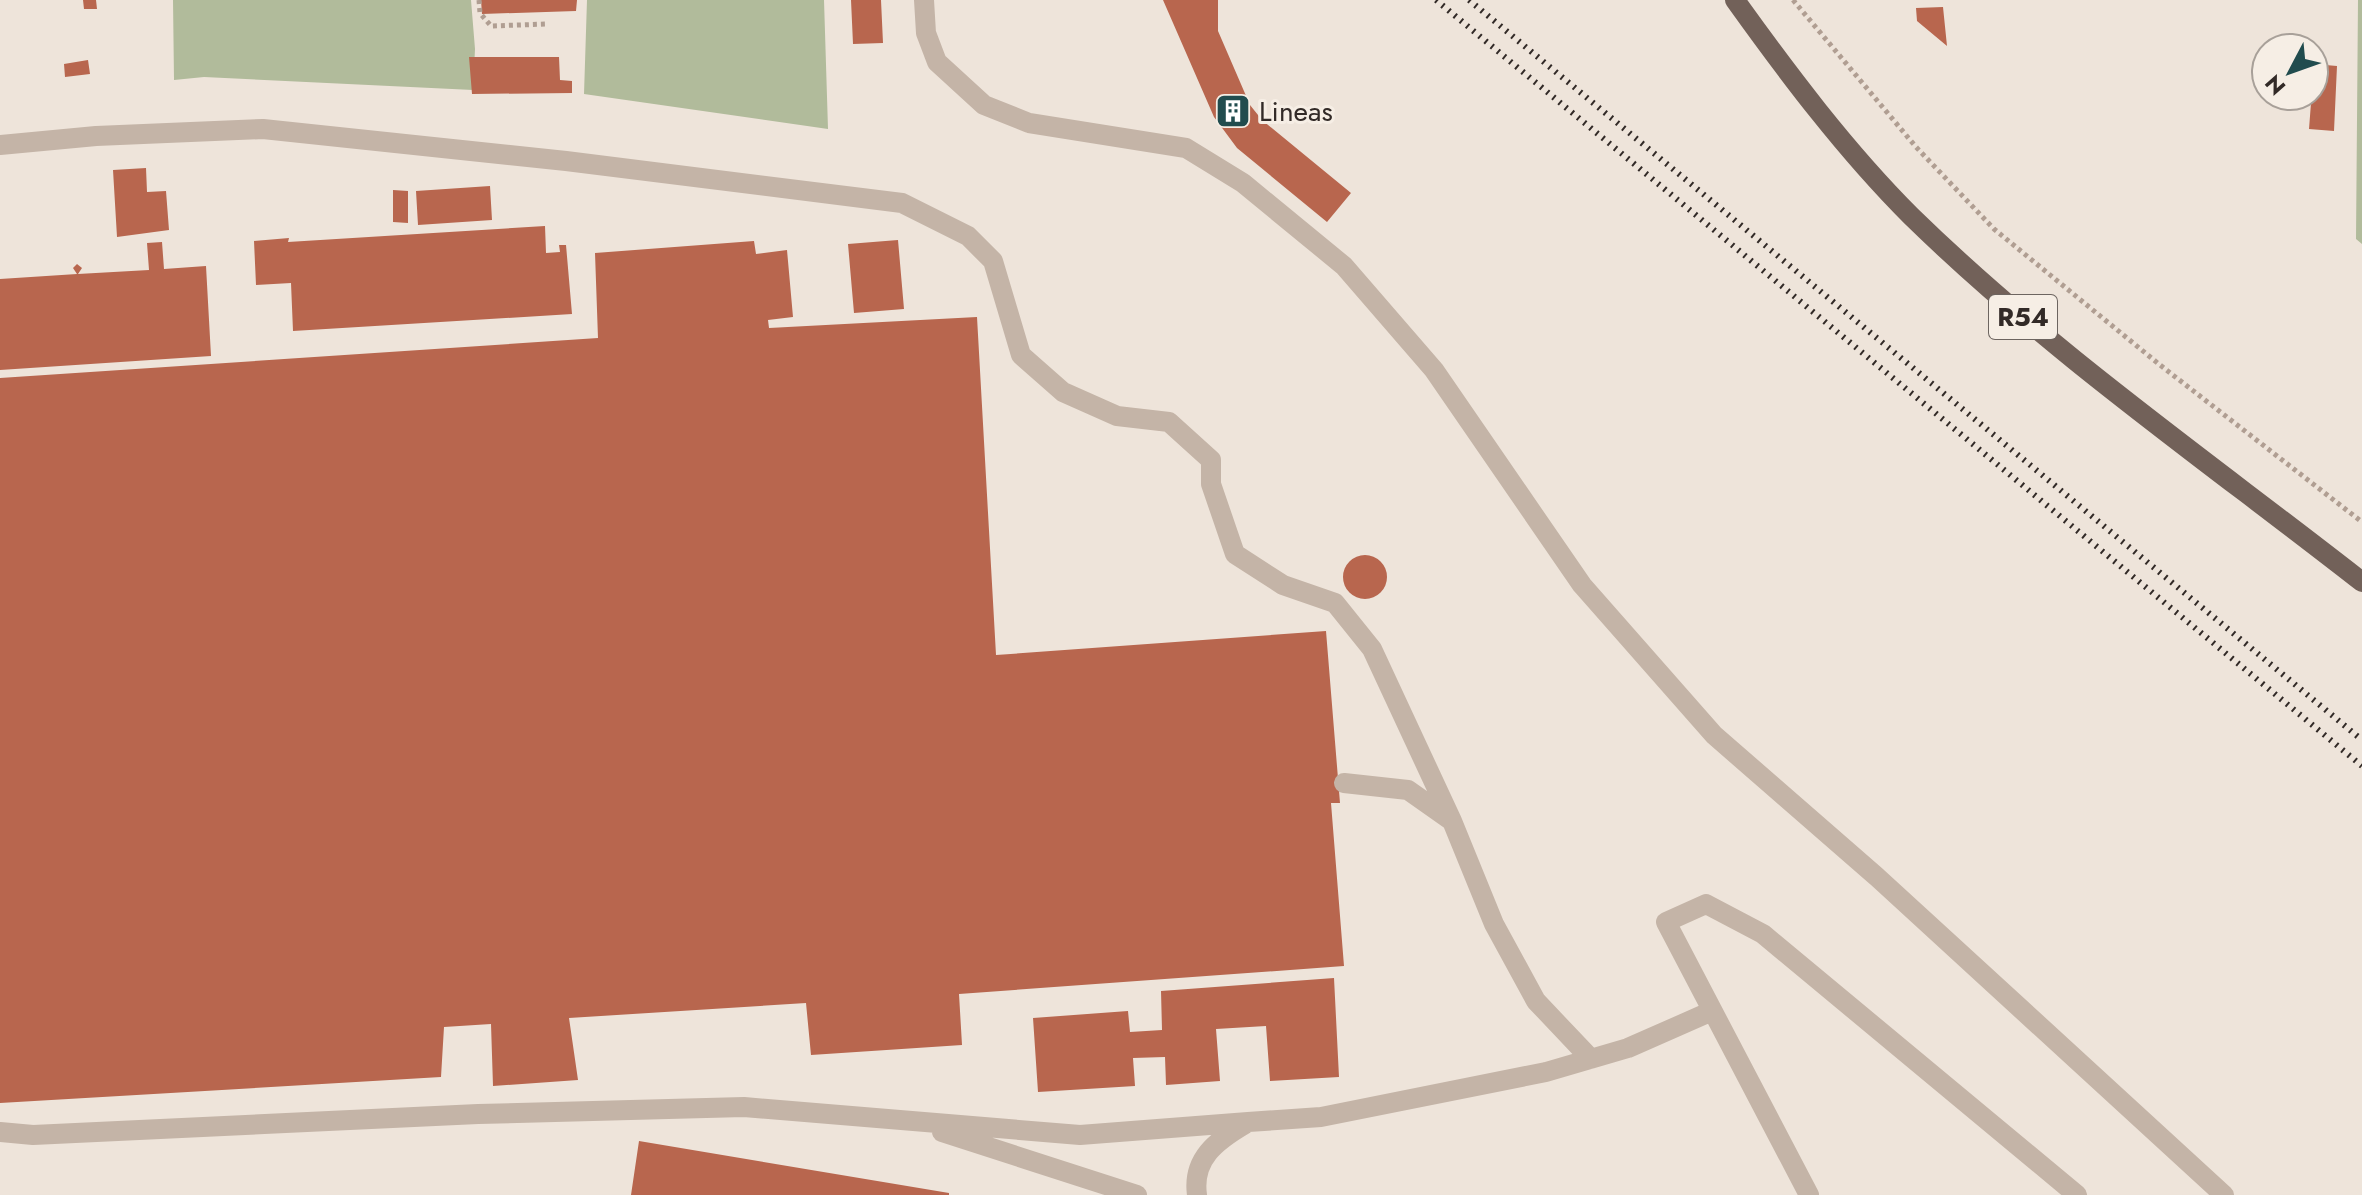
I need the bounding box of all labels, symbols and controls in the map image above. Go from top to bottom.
north arrow [2250,32,2330,112]
text: N [2257,68,2293,102]
place label: Lineas [1259,91,1333,132]
building icon: Lineas [1214,92,1252,130]
road number: R54 [1989,295,2057,339]

